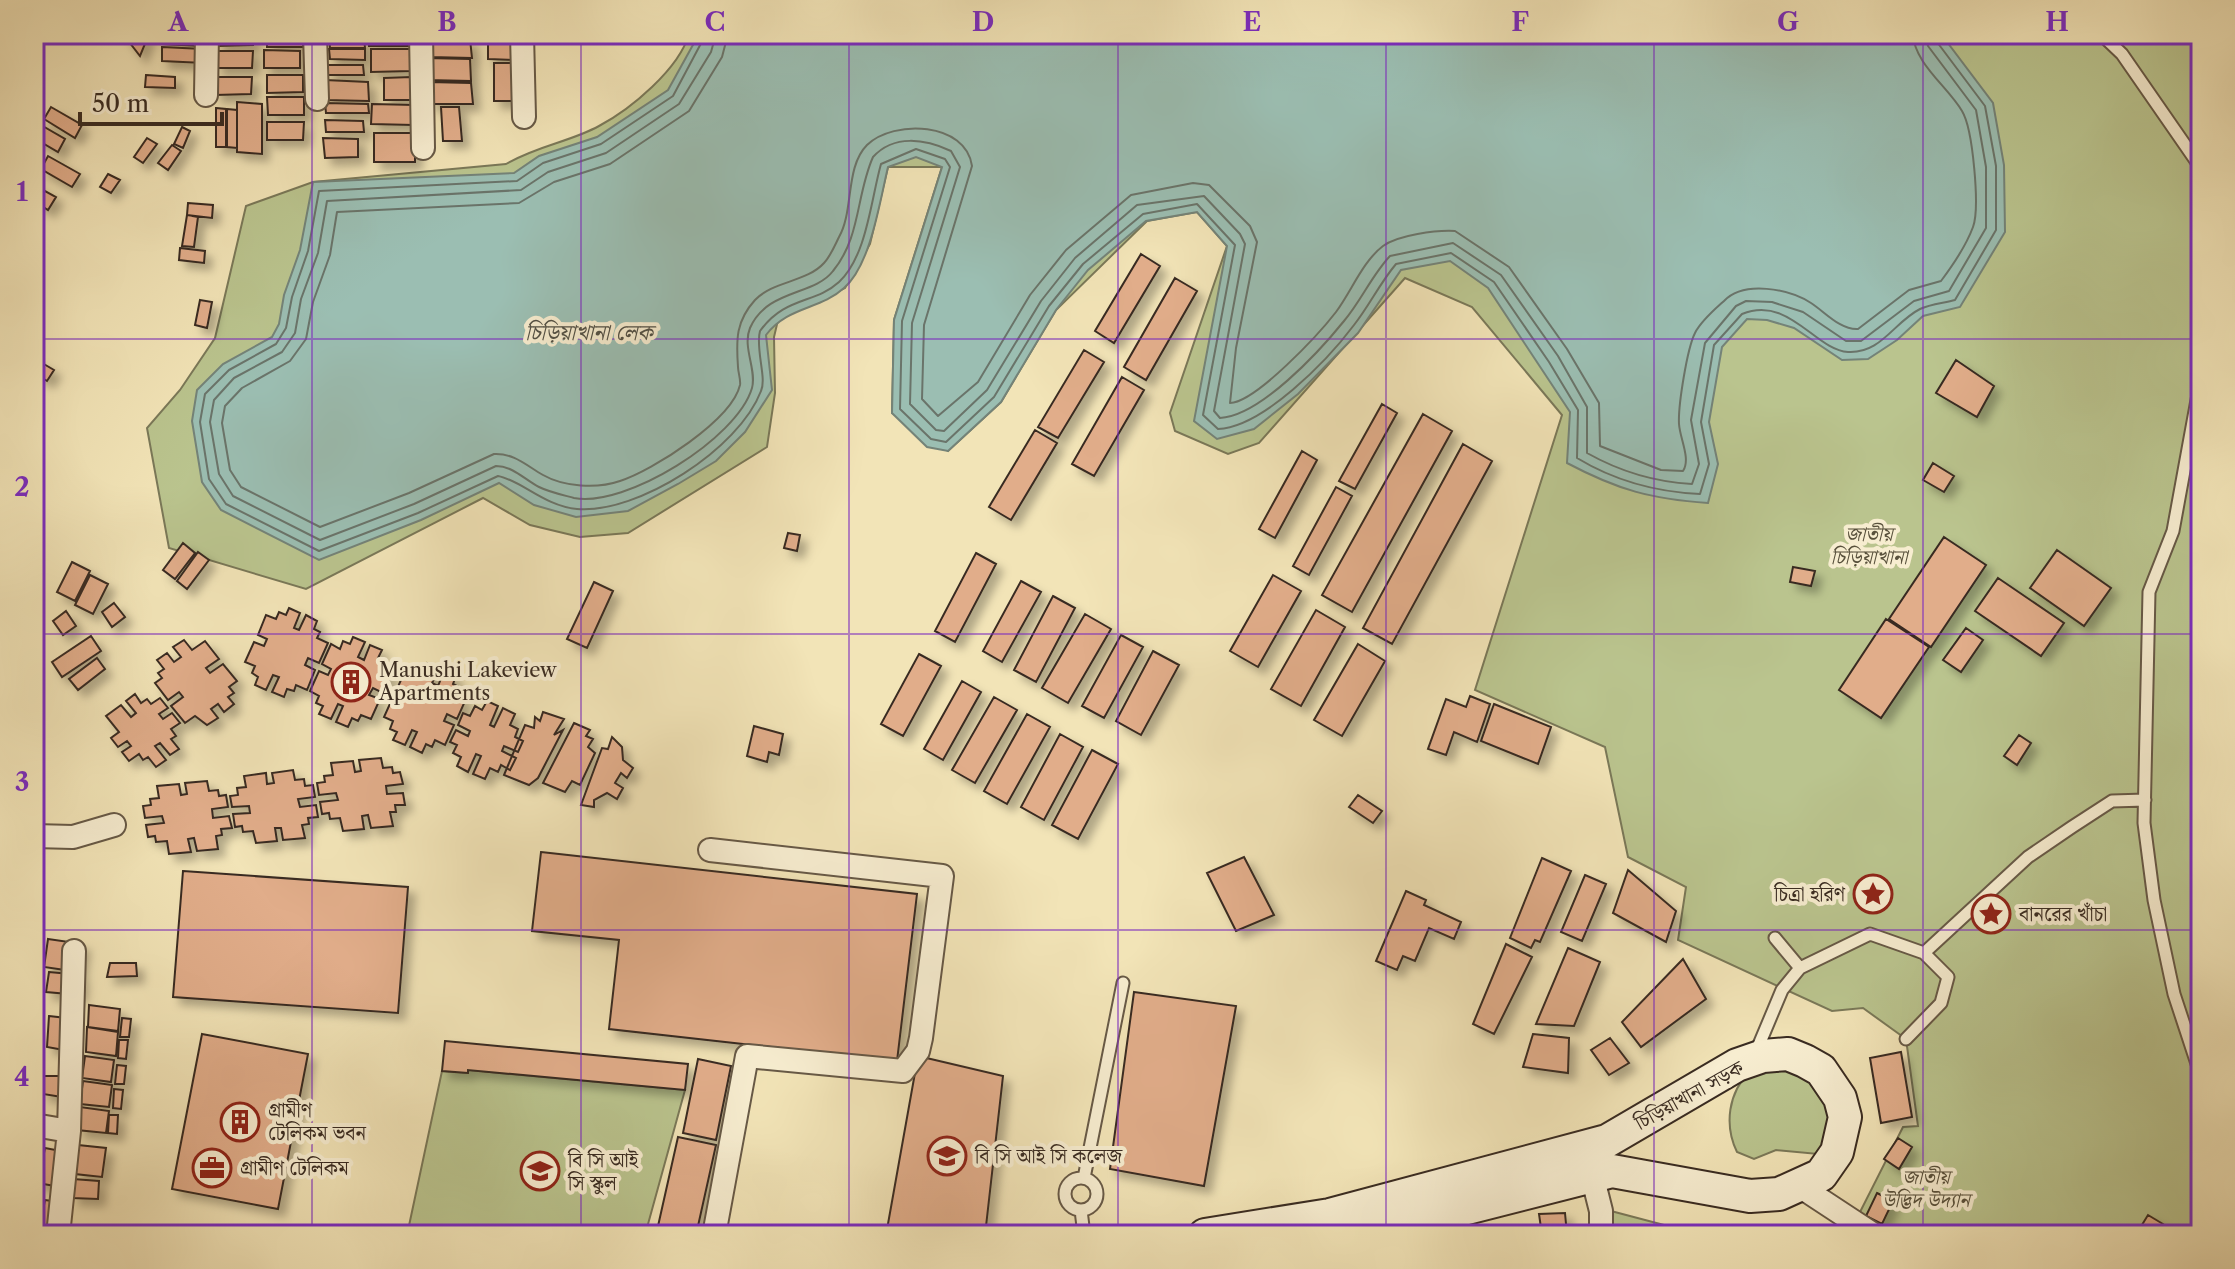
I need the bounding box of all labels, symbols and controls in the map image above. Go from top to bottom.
text: A [167,6,189,38]
text: B [437,6,457,38]
text: C [705,6,725,38]
text: D [972,6,994,38]
text: E [1243,6,1261,38]
text: F [1511,6,1529,38]
text: G [1777,6,1799,38]
text: H [2045,6,2069,38]
scale bar [80,76,222,126]
text: 50 m [92,89,149,118]
text: 1 [16,176,28,208]
water label: চিড়িয়াখানা লেক [525,319,657,346]
text: 2 [14,471,30,503]
park label: জাতীয় চিড়িয়াখানা [1831,522,1910,569]
place label: Manushi Lakeview Apartments [378,658,557,705]
building icon: Manushi Lakeview Apartments [330,661,372,703]
text: 3 [15,766,29,798]
place icon: চিত্রা হরিণ [1852,873,1894,915]
place label: চিত্রা হরিণ [1773,882,1846,906]
place icon: বানরের খাঁচা [1970,893,2012,935]
place label: বানরের খাঁচা [2018,902,2107,926]
street label: চিড়িয়াখানা সড়ক [1630,1055,1748,1135]
text: 4 [14,1061,30,1093]
place label: গ্রামীণ টেলিকম ভবন [268,1098,367,1145]
building icon: গ্রামীণ টেলিকম ভবন [219,1101,261,1143]
school or university icon: বি সি আই সি কলেজ [926,1135,968,1177]
place label: বি সি আই সি কলেজ [974,1144,1123,1168]
office icon: গ্রামীণ টেলিকম [191,1147,233,1189]
place label: বি সি আই সি স্কুল [567,1148,639,1196]
school or university icon: বি সি আই সি স্কুল [519,1150,561,1192]
place label: গ্রামীণ টেলিকম [240,1156,350,1180]
park label: জাতীয় উদ্ভিদ উদ্যান [1882,1165,1973,1212]

